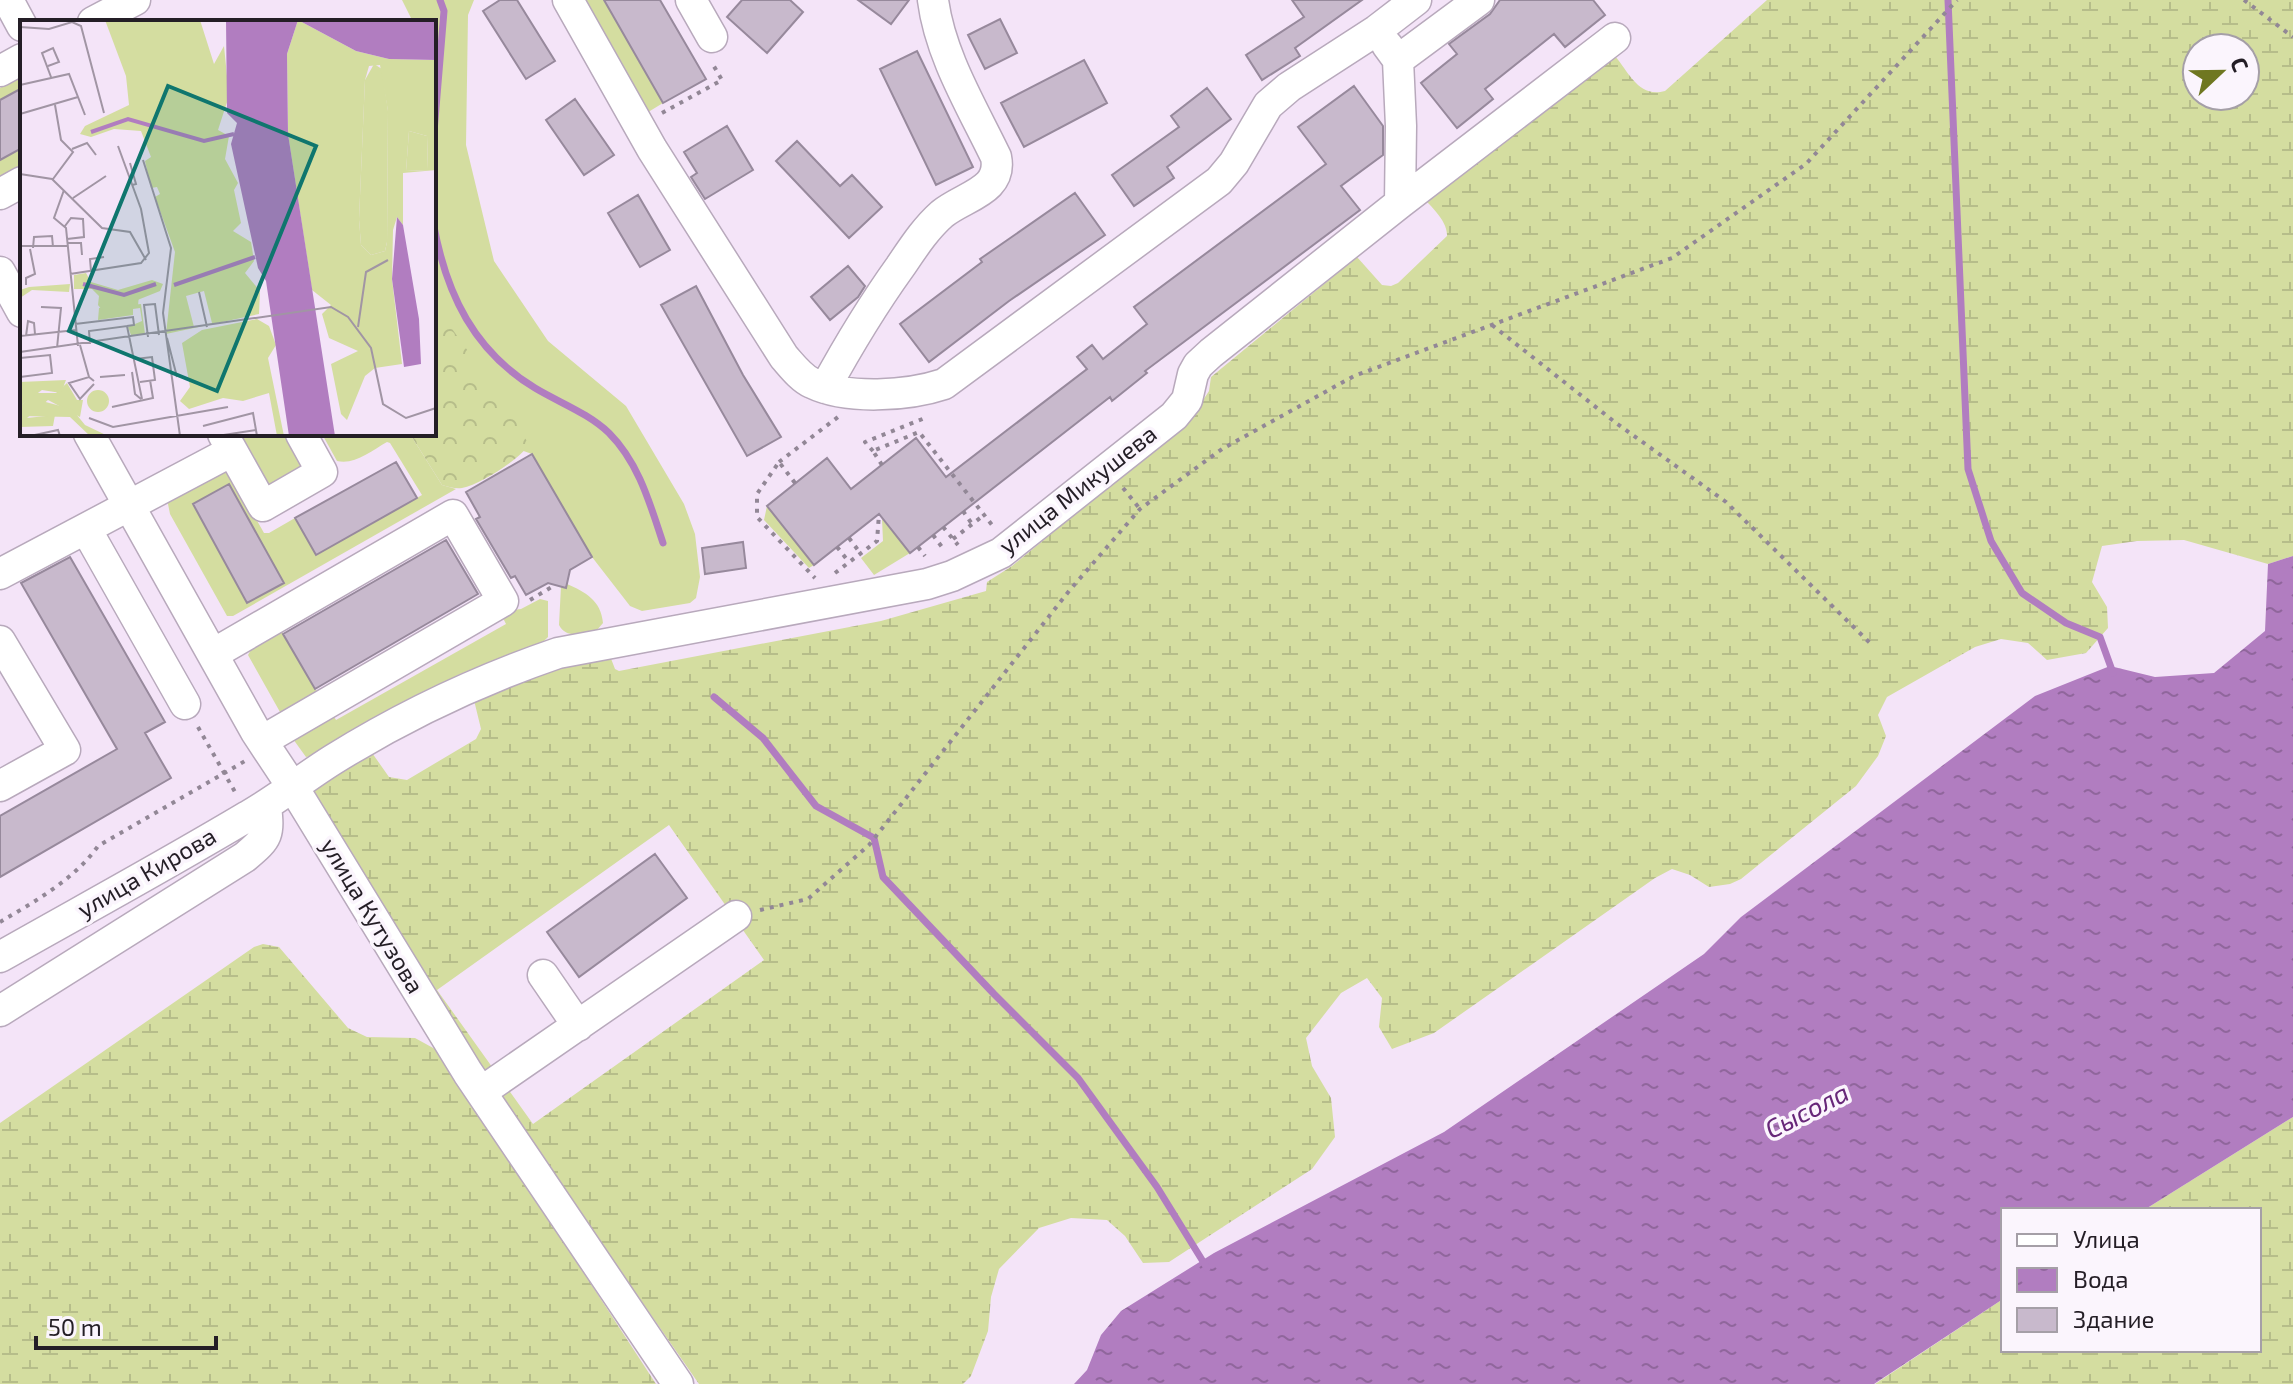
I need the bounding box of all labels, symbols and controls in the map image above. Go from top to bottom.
inset map [20,20,436,436]
north arrow [2181,32,2261,112]
text: С [2226,53,2255,75]
street label: улица Микушева [993,418,1162,560]
street label: улица Кирова [72,820,221,924]
street label: улица Кутузова [315,832,431,999]
water label: Сысола [1759,1075,1853,1144]
legend [2001,1208,2261,1352]
text: Улица [2073,1224,2140,1253]
text: Вода [2073,1264,2129,1293]
scale bar [36,1300,216,1350]
text: Здание [2073,1304,2155,1333]
text: 50 m [48,1312,102,1341]

